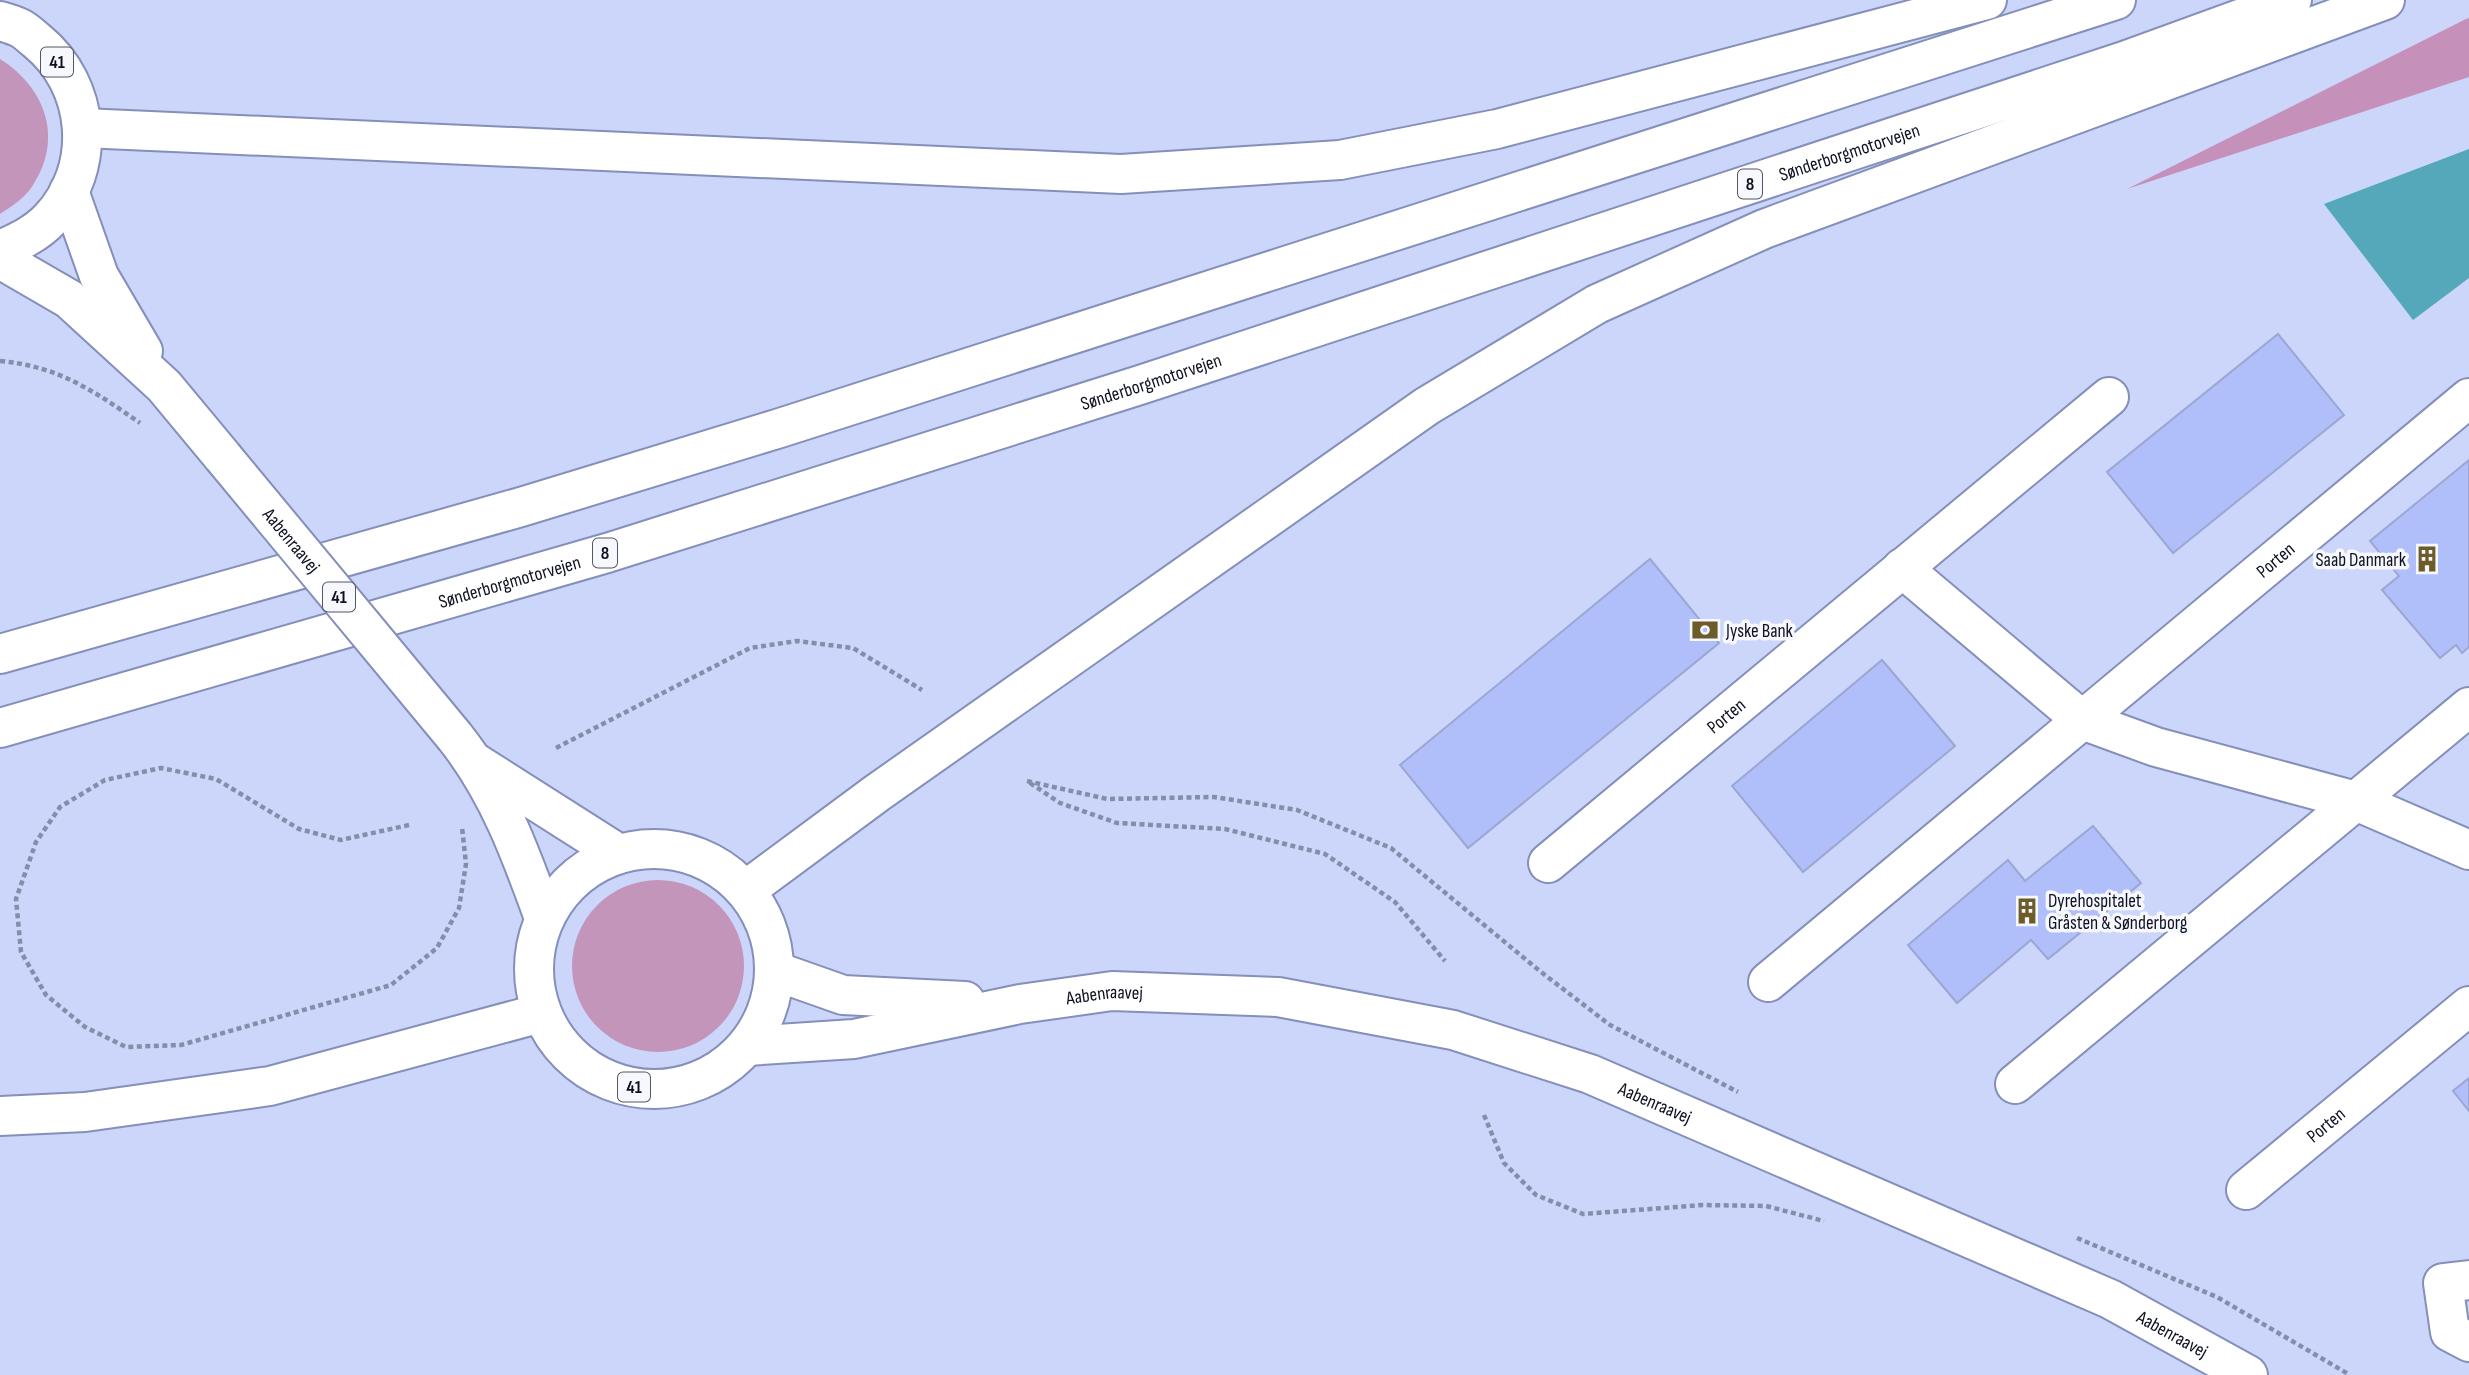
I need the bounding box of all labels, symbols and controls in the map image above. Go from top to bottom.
road number: 41 [41,48,73,76]
street label: Sønderborgmotorvejen [1776,119,1923,187]
road number: 8 [1738,169,1762,198]
street label: Sønderborgmotorvejen [1078,349,1225,416]
street label: Aabenraavej [257,503,324,578]
road number: 8 [593,538,617,568]
street label: Porten [2252,538,2300,583]
building icon: Saab Danmark [2412,544,2442,574]
place label: Saab Danmark [2315,549,2407,572]
street label: Sønderborgmotorvejen [436,551,583,614]
road number: 41 [323,582,355,612]
bank icon: Jyske Bank [1690,615,1720,645]
place label: Jyske Bank [1725,620,1794,643]
street label: Porten [1703,694,1751,739]
place label: Dyrehospitalet Gråsten & Sønderborg [2048,890,2188,935]
building icon: Dyrehospitalet Gråsten & Sønderborg [2012,896,2042,926]
street label: Aabenraavej [1064,981,1143,1011]
road number: 41 [618,1072,650,1102]
street label: Aabenraavej [1614,1077,1695,1130]
street label: Porten [2302,1103,2350,1148]
street label: Aabenraavej [2132,1306,2211,1364]

